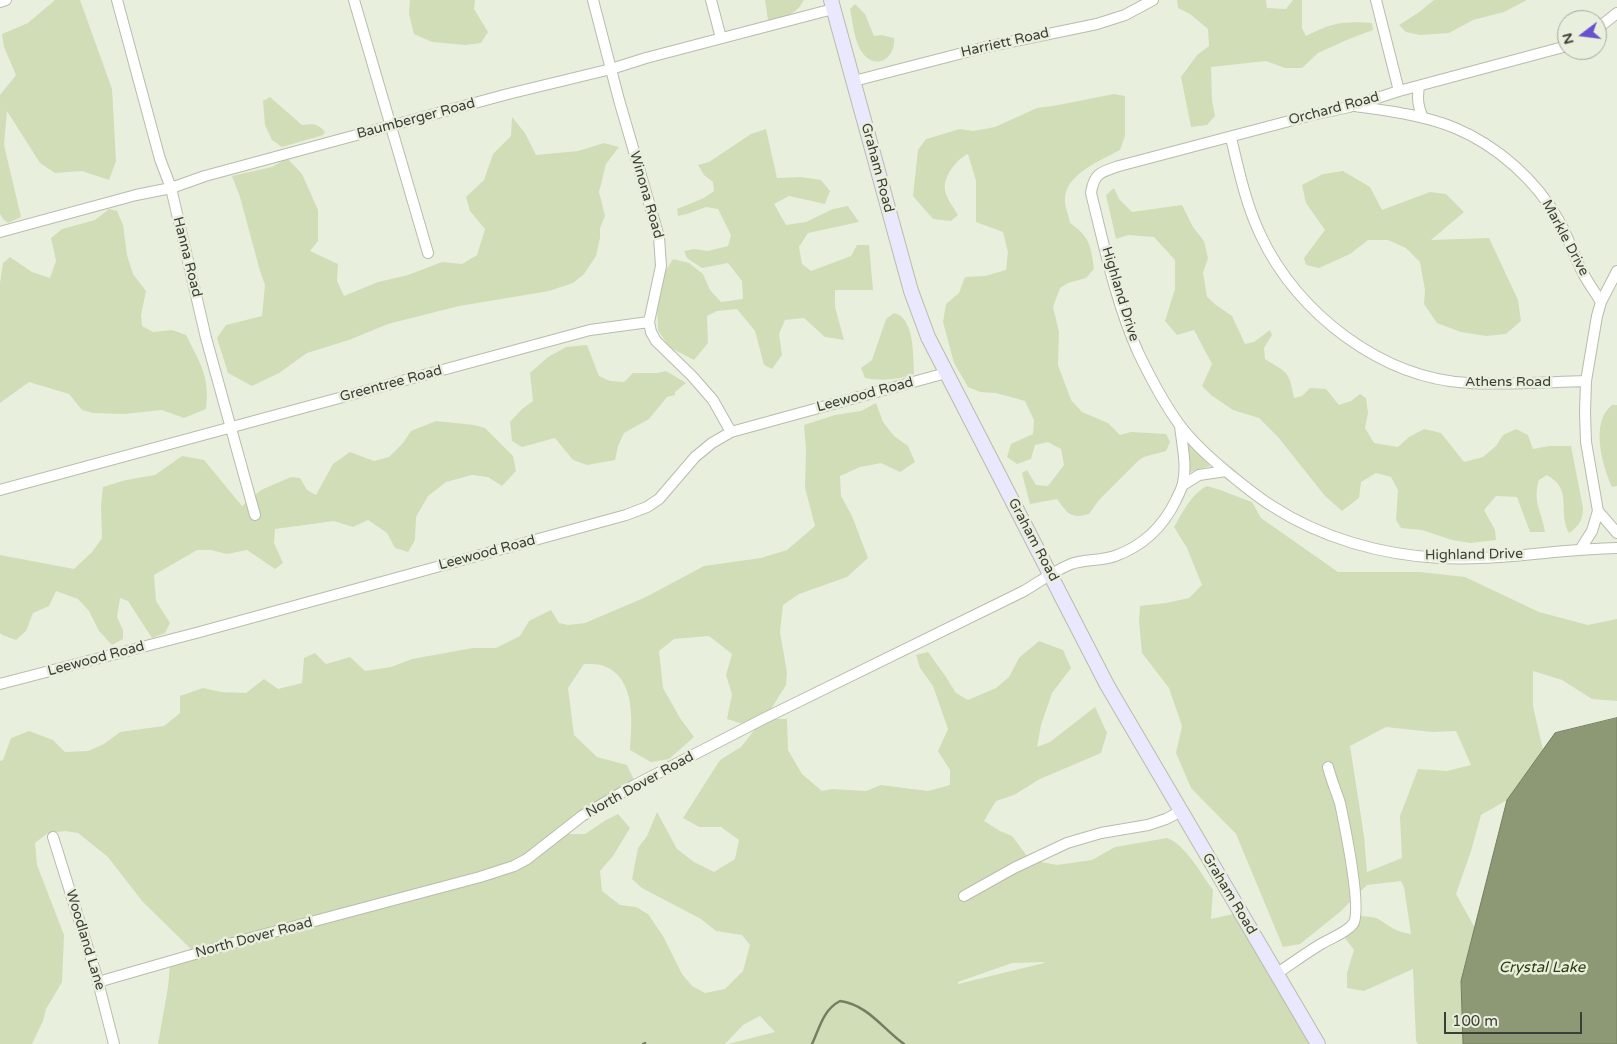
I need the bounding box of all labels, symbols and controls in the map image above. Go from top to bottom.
north arrow [1557,10,1607,60]
street label: Harriett Road [959,25,1051,61]
text: N [1558,31,1578,46]
street label: Orchard Road [1287,89,1381,129]
street label: Baumberger Road [355,95,477,143]
street label: Graham Road [857,121,897,215]
street label: Winona Road [626,150,666,240]
street label: Markle Drive [1538,197,1592,279]
street label: Hanna Road [169,215,205,299]
street label: Highland Drive [1098,245,1142,343]
street label: Greentree Road [338,362,444,406]
street label: Leewood Road [815,374,915,416]
street label: Athens Road [1465,374,1551,390]
street label: Graham Road [1004,495,1062,585]
street label: Leewood Road [437,532,537,574]
street label: Highland Drive [1425,546,1523,564]
street label: Leewood Road [46,638,146,680]
street label: North Dover Road [583,748,697,822]
street label: Graham Road [1198,850,1260,938]
street label: Woodland Lane [62,888,108,992]
street label: North Dover Road [194,914,314,962]
water label: Crystal Lake [1499,959,1585,977]
scale bar [1447,1002,1584,1034]
text: 100 m [1452,1012,1498,1030]

